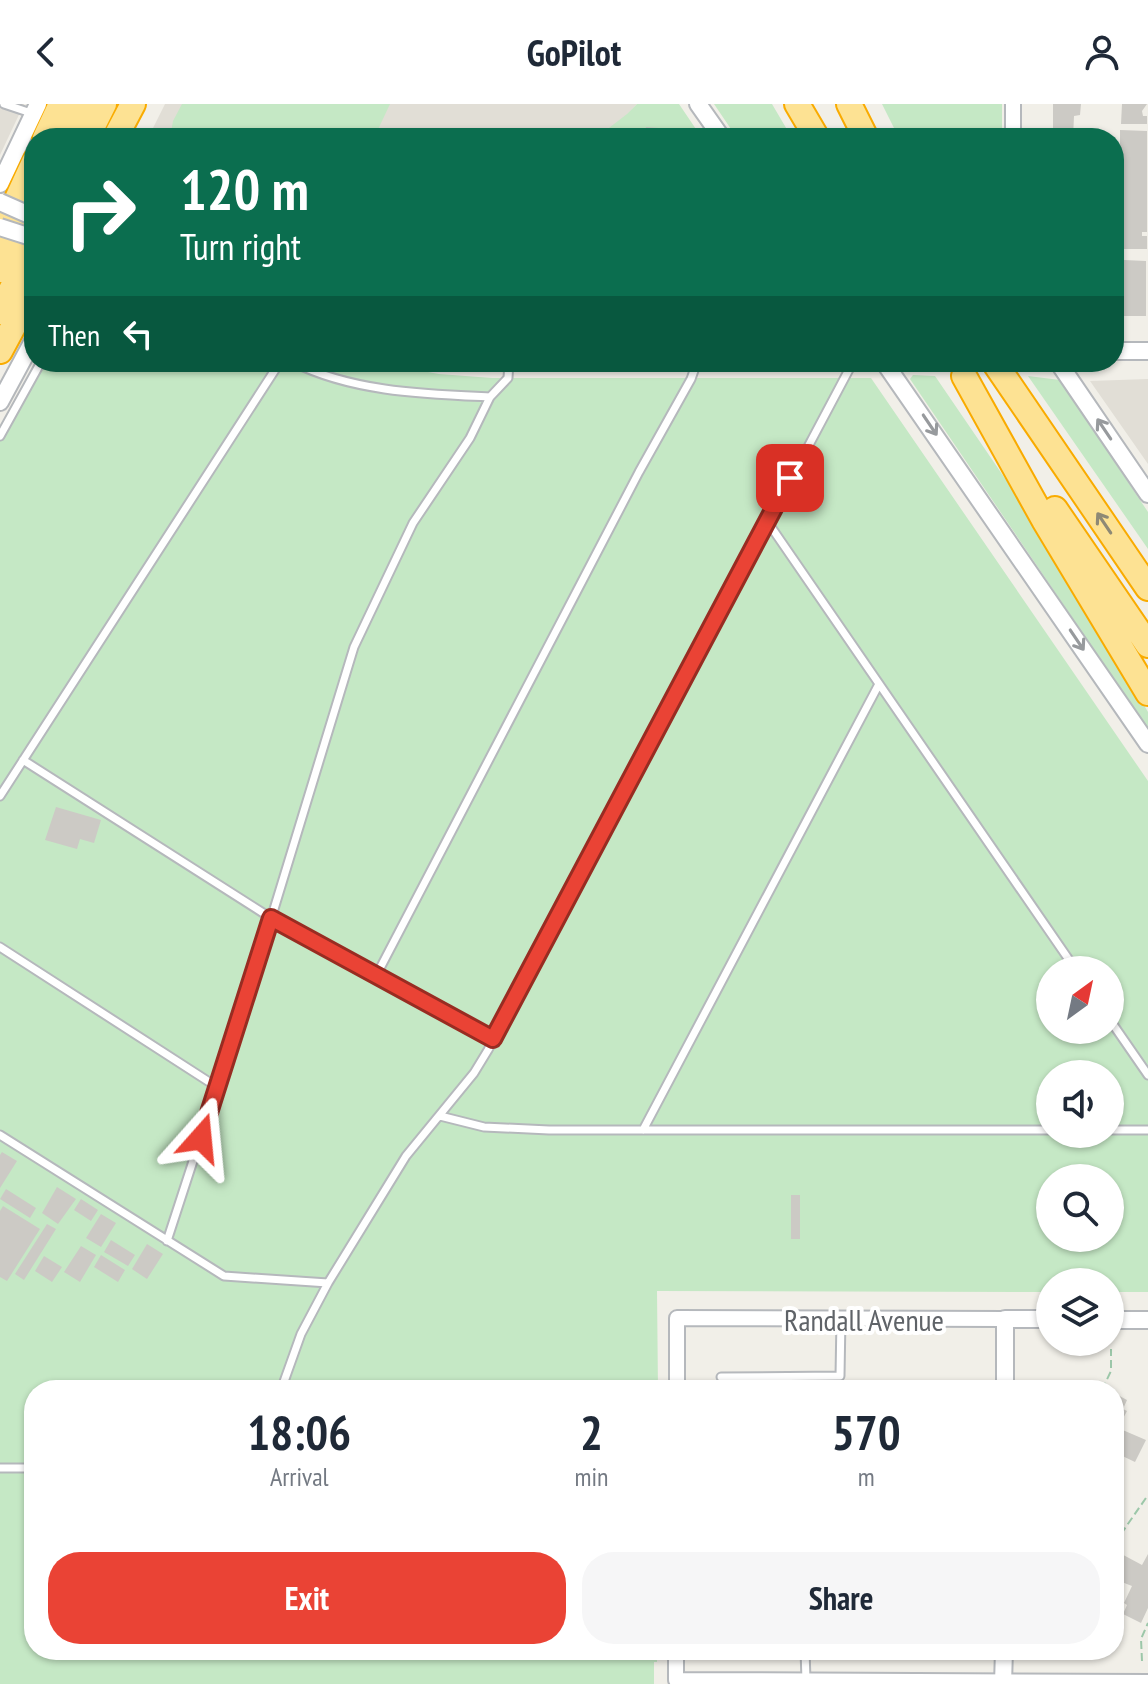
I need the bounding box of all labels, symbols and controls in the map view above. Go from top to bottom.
text: GoPilot [527,29,621,76]
icon: back [24,30,68,74]
icon: person [1080,30,1124,74]
text: 120 m [180,153,309,225]
icon: right [48,160,152,264]
text: Turn right [180,223,301,270]
icon: left [116,312,160,356]
text: Then [48,315,100,354]
one-way arrow [922,414,938,436]
one-way arrow [1096,419,1112,441]
pin [756,444,824,512]
icon: arrive [768,456,812,500]
one-way arrow [1096,513,1112,535]
one-way arrow [1069,628,1085,650]
north arrow [1036,956,1124,1044]
map controls [1036,956,1124,1356]
button: sound [1036,1060,1124,1148]
position arrow [159,1096,243,1180]
button: search [1036,1164,1124,1252]
button: layers [1036,1268,1124,1356]
street label: Randall Avenue [784,1300,944,1339]
text: 18:06 [247,1401,351,1463]
text: 2 [580,1401,603,1463]
text: 570 [832,1401,901,1463]
text: Arrival [270,1460,329,1493]
text: min [574,1460,608,1493]
text: m [858,1460,875,1493]
button: Exit [48,1552,566,1644]
button: Share [582,1552,1100,1644]

